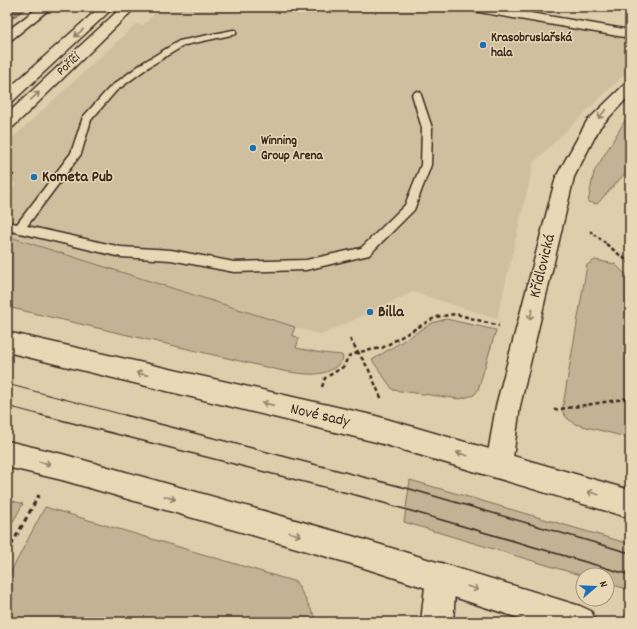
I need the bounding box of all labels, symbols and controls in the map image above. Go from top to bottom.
one-way arrow [74,28,84,38]
place label: Krasobruslařská hala [491,29,572,63]
marker: Krasobruslařská hala [478,40,488,50]
street label: Poříčí [53,48,86,81]
one-way arrow [30,92,40,101]
one-way arrow [598,109,607,120]
place label: Winning Group Arena [261,132,323,166]
marker: Winning Group Arena [248,143,258,153]
place label: Kometa Pub [42,166,113,189]
marker: Kometa Pub [29,172,39,182]
street label: Křídlovická [524,232,562,300]
place label: Billa [378,301,405,324]
marker: Billa [365,307,375,317]
one-way arrow [527,307,534,320]
one-way arrow [136,369,149,377]
street label: Nové sady [288,398,353,434]
one-way arrow [262,399,275,407]
one-way arrow [456,450,469,457]
one-way arrow [38,459,51,467]
one-way arrow [586,489,599,496]
one-way arrow [163,495,176,502]
one-way arrow [288,531,301,538]
north arrow [575,567,615,607]
text: N [594,579,611,590]
one-way arrow [466,585,479,592]

